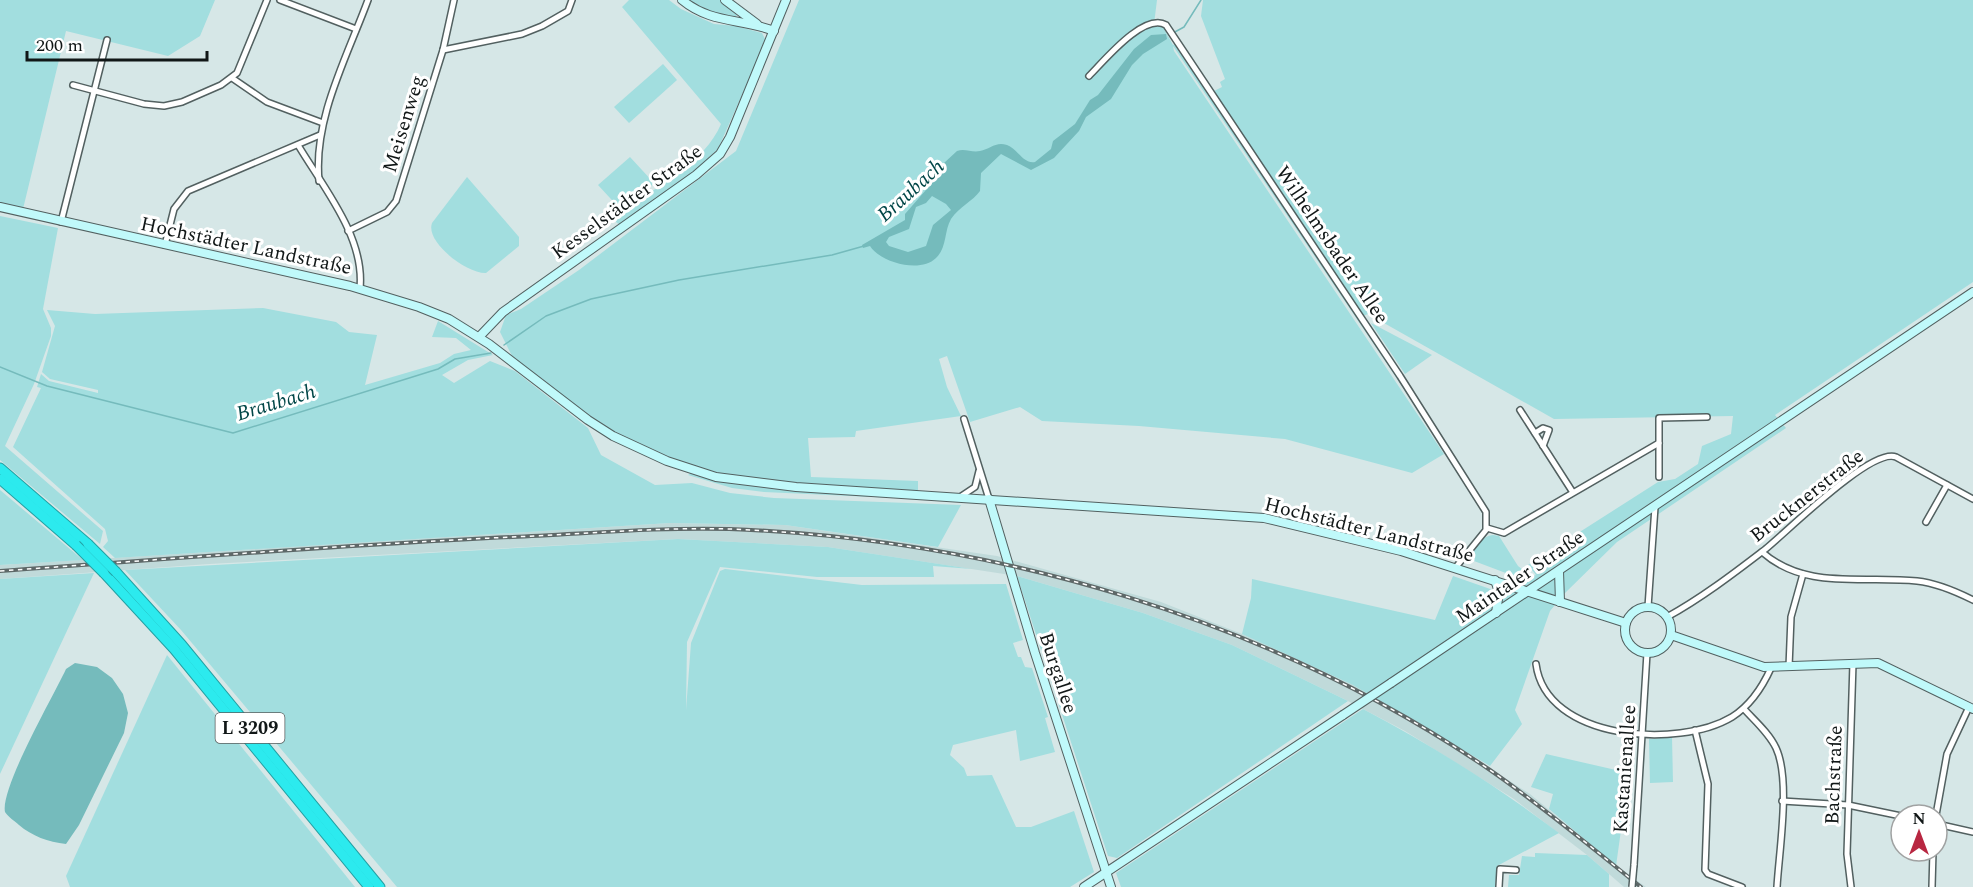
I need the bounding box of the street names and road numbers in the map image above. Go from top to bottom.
street label: Meisenweg [375,72,433,176]
street label: Kesselstädter Straße [545,137,709,267]
street label: Wilhelmsbader Allee [1268,160,1396,330]
street label: Hochstädter Landstraße [138,209,354,283]
street label: Brucknerstraße [1744,442,1870,550]
street label: Hochstädter Landstraße [1261,489,1477,571]
street label: Maintaler Straße [1449,523,1591,631]
street label: Burgallee [1031,628,1085,718]
street label: Kastanienallee [1606,704,1644,834]
road number: L 3209 [216,713,284,743]
street label: Bachstraße [1817,725,1851,825]

